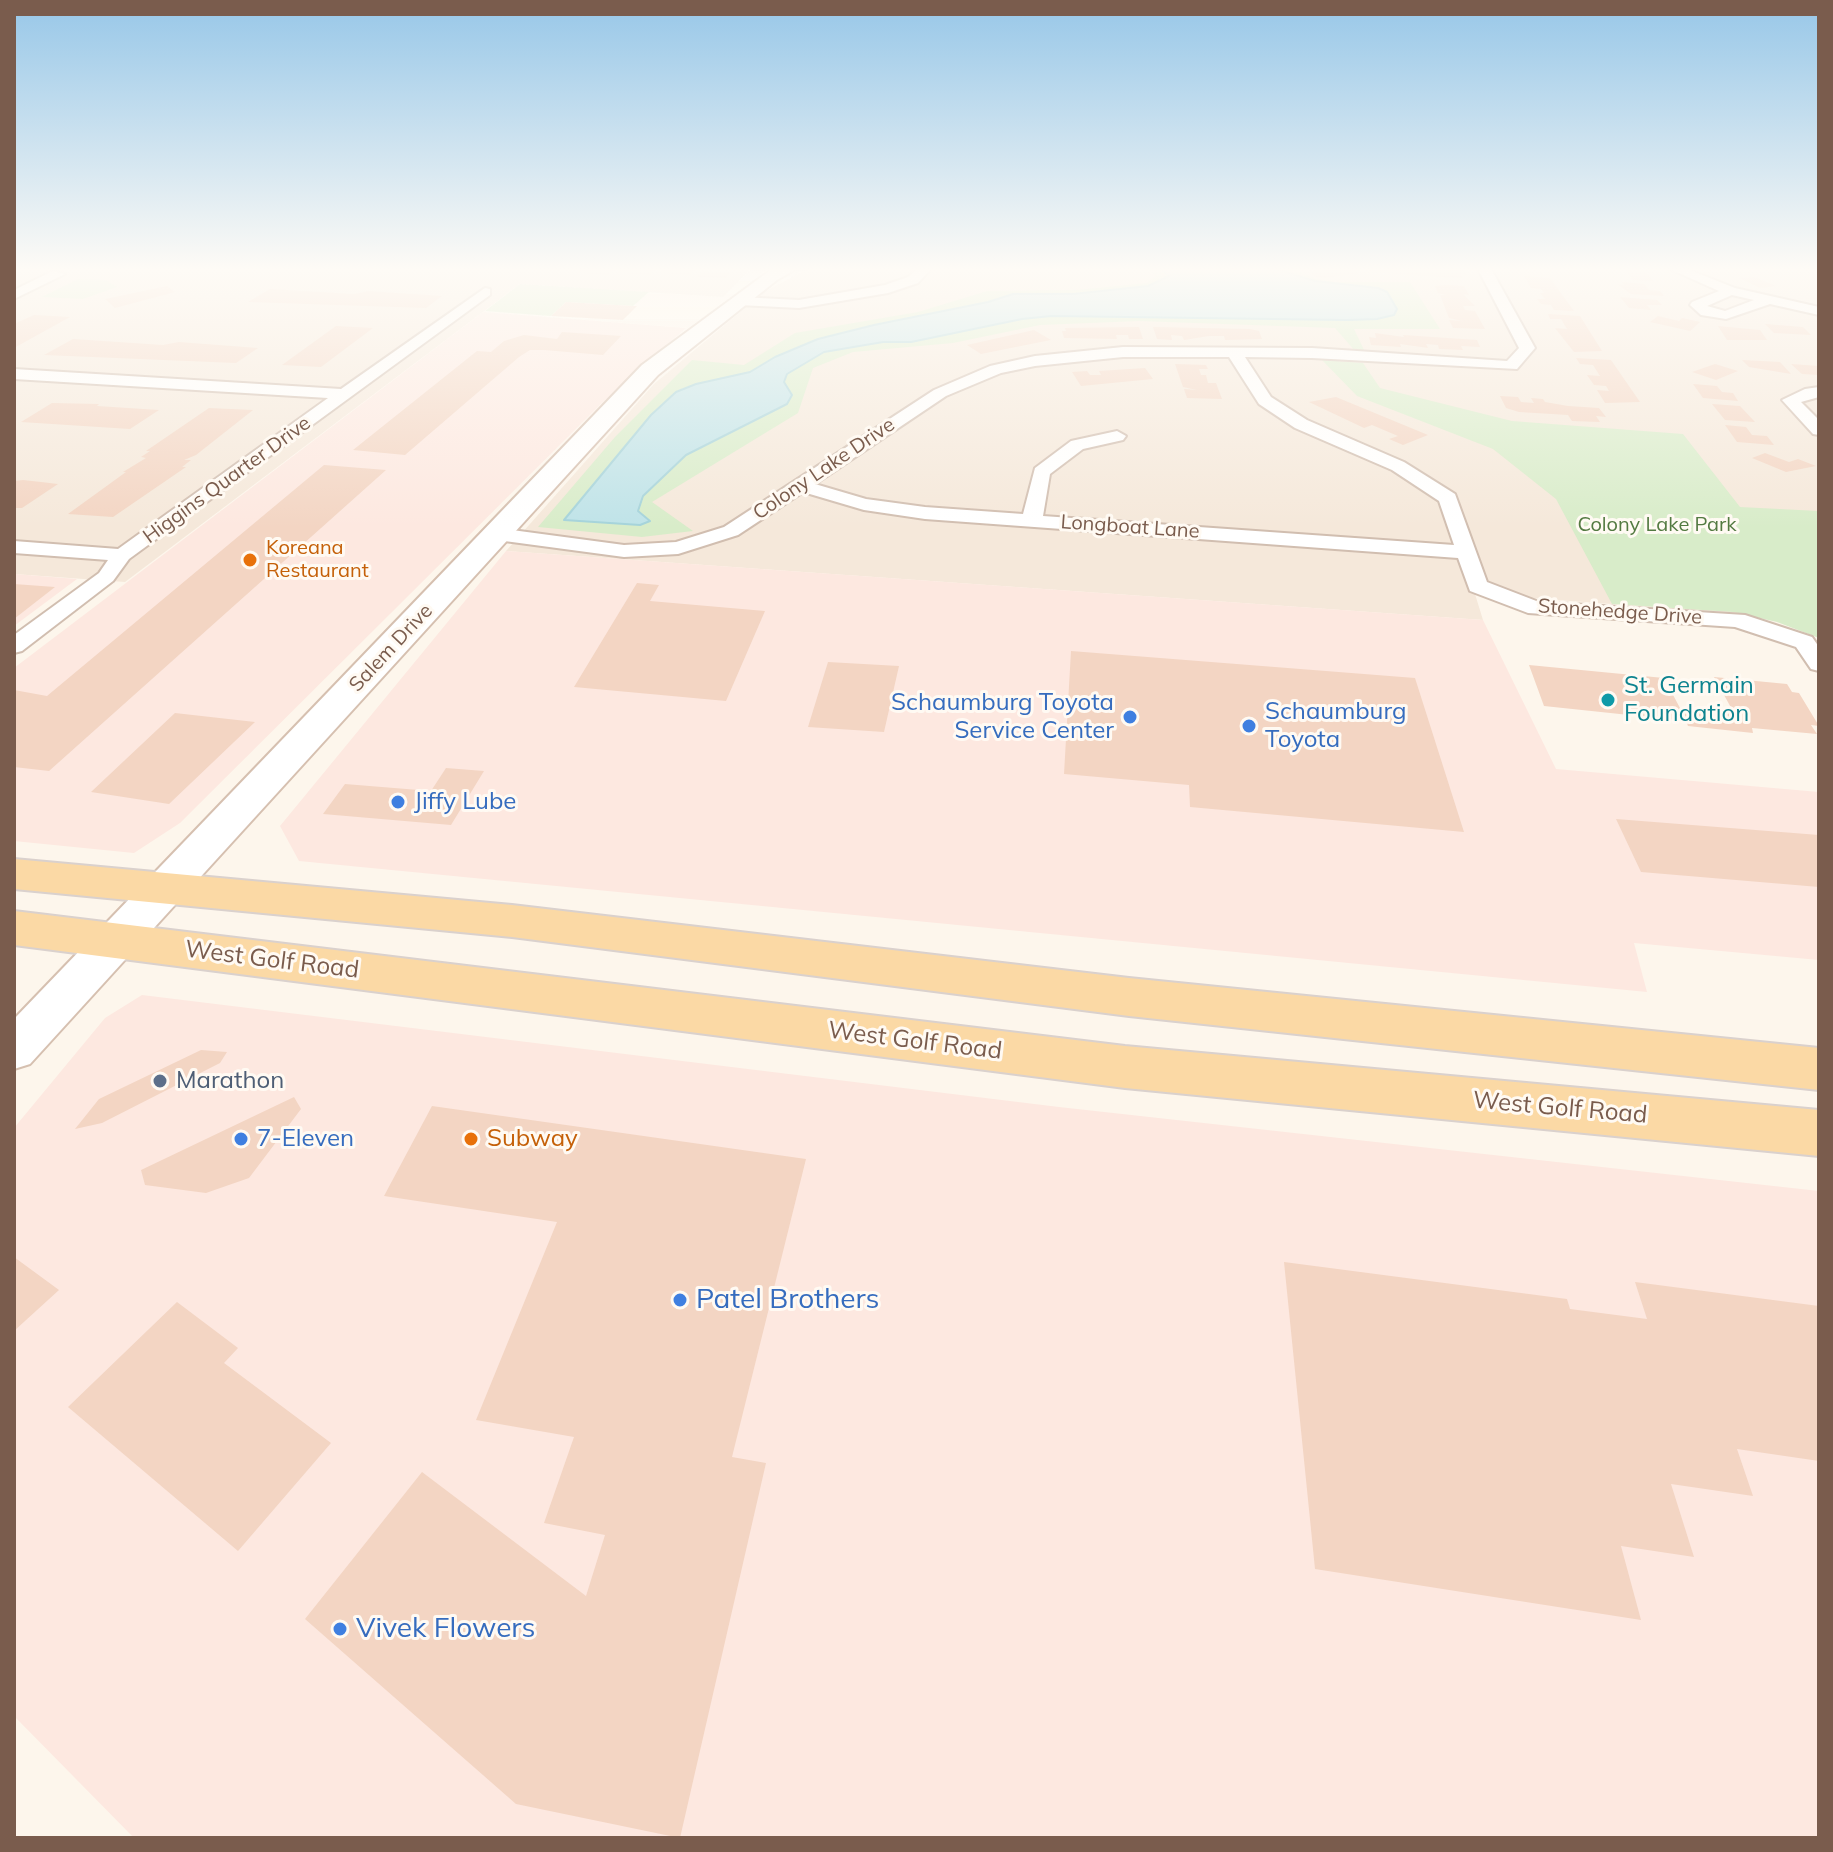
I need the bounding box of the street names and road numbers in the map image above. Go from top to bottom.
street label: Higgins Quarter Drive [139,411,315,549]
street label: Colony Lake Drive [749,413,899,525]
street label: Longboat Lane [1060,510,1200,544]
street label: Stonehedge Drive [1537,594,1703,630]
street label: Salem Drive [344,599,438,697]
street label: West Golf Road [183,935,361,985]
street label: West Golf Road [826,1016,1004,1066]
street label: West Golf Road [1472,1086,1648,1130]

